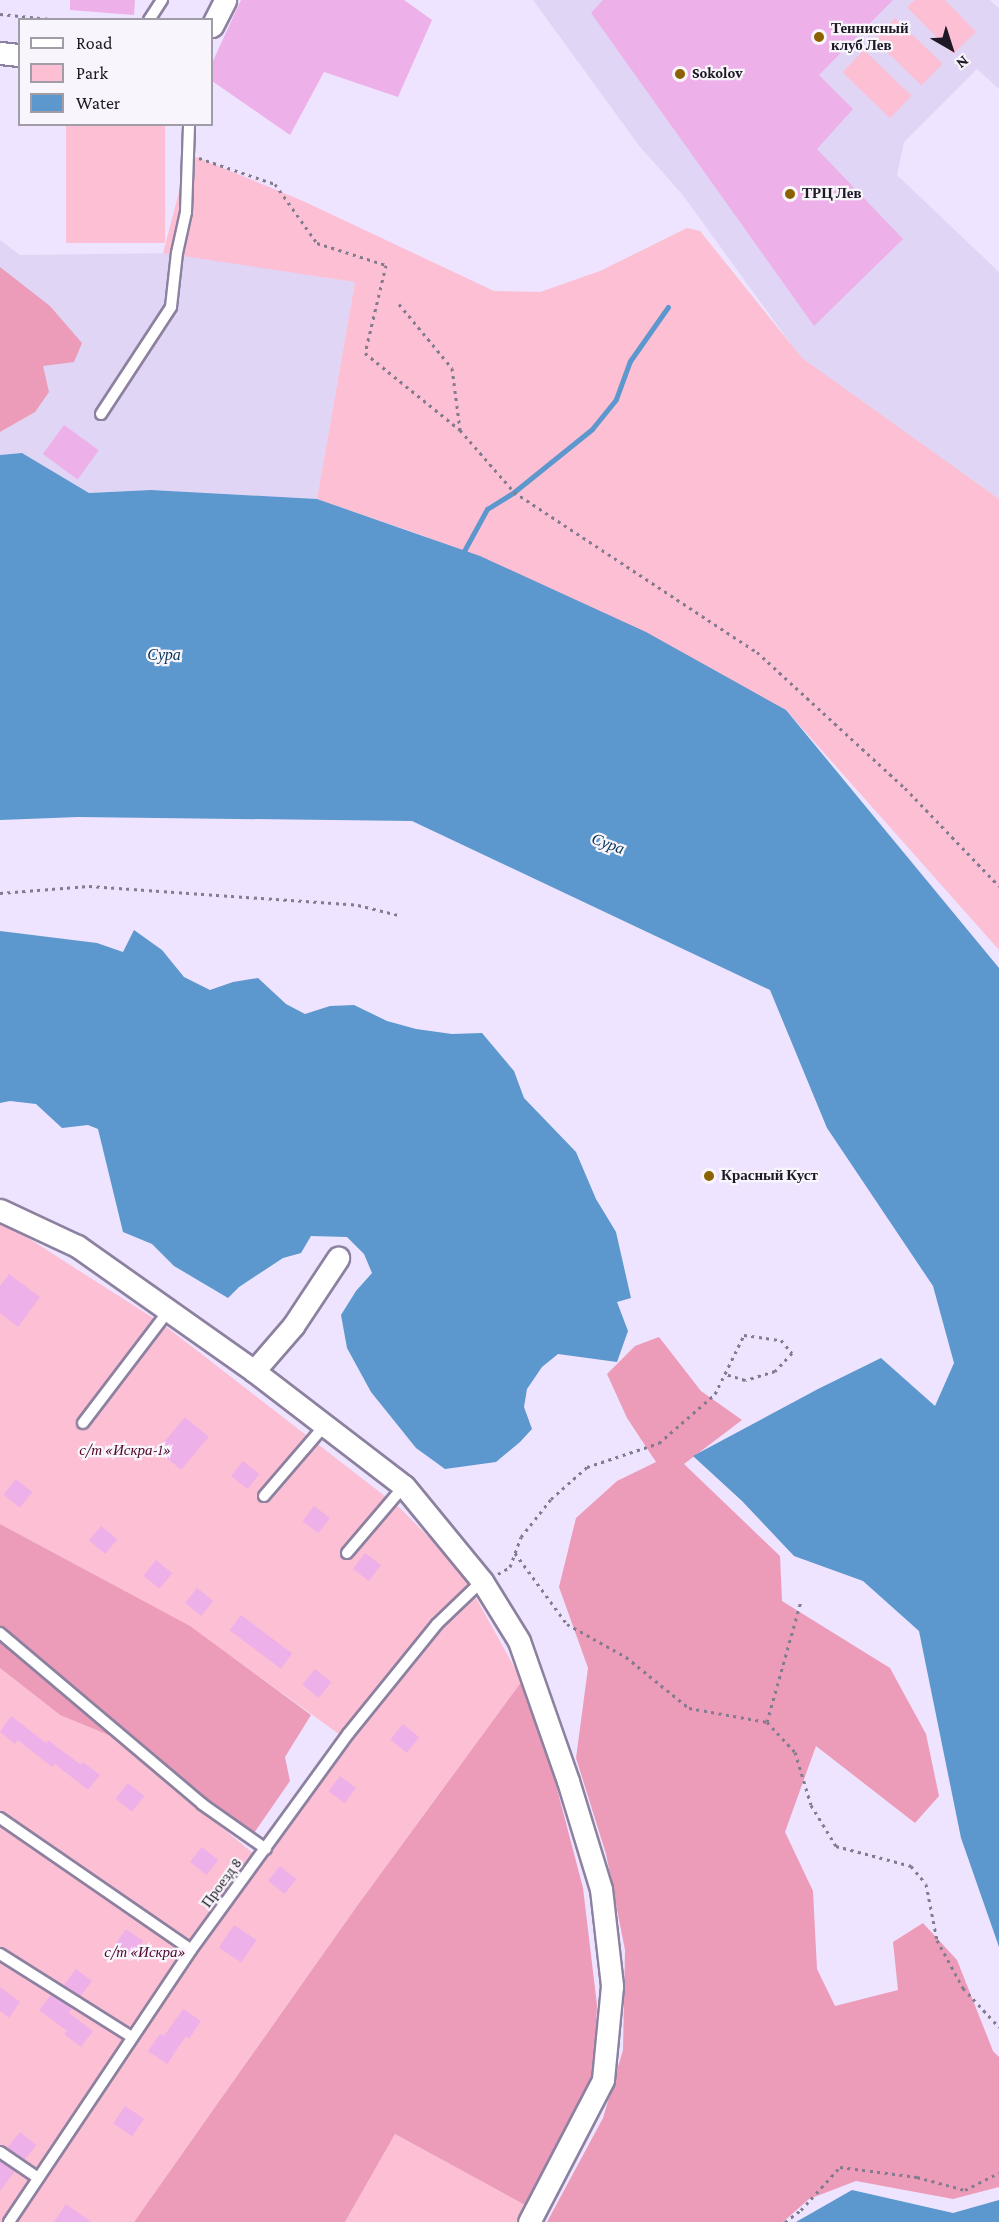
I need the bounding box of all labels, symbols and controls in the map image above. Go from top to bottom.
legend [18,18,213,126]
north arrow [921,18,981,78]
place label: Теннисный клуб Лев [831,19,909,54]
marker: Теннисный клуб Лев [812,30,826,44]
text: Road [76,33,113,53]
text: N [953,52,972,72]
text: Park [76,63,108,83]
place label: Sokolov [692,65,742,83]
marker: Sokolov [673,67,687,81]
text: Water [76,93,120,113]
place label: ТРЦ Лев [802,185,862,203]
marker: ТРЦ Лев [783,187,797,201]
water label: Сура [147,645,181,665]
water label: Сура [589,829,627,859]
place label: Красный Куст [721,1167,818,1185]
marker: Красный Куст [702,1169,716,1183]
park label: с/т «Искра-1» [79,1442,171,1460]
street label: Проезд 8 [198,1855,246,1911]
park label: с/т «Искра» [104,1944,186,1962]

